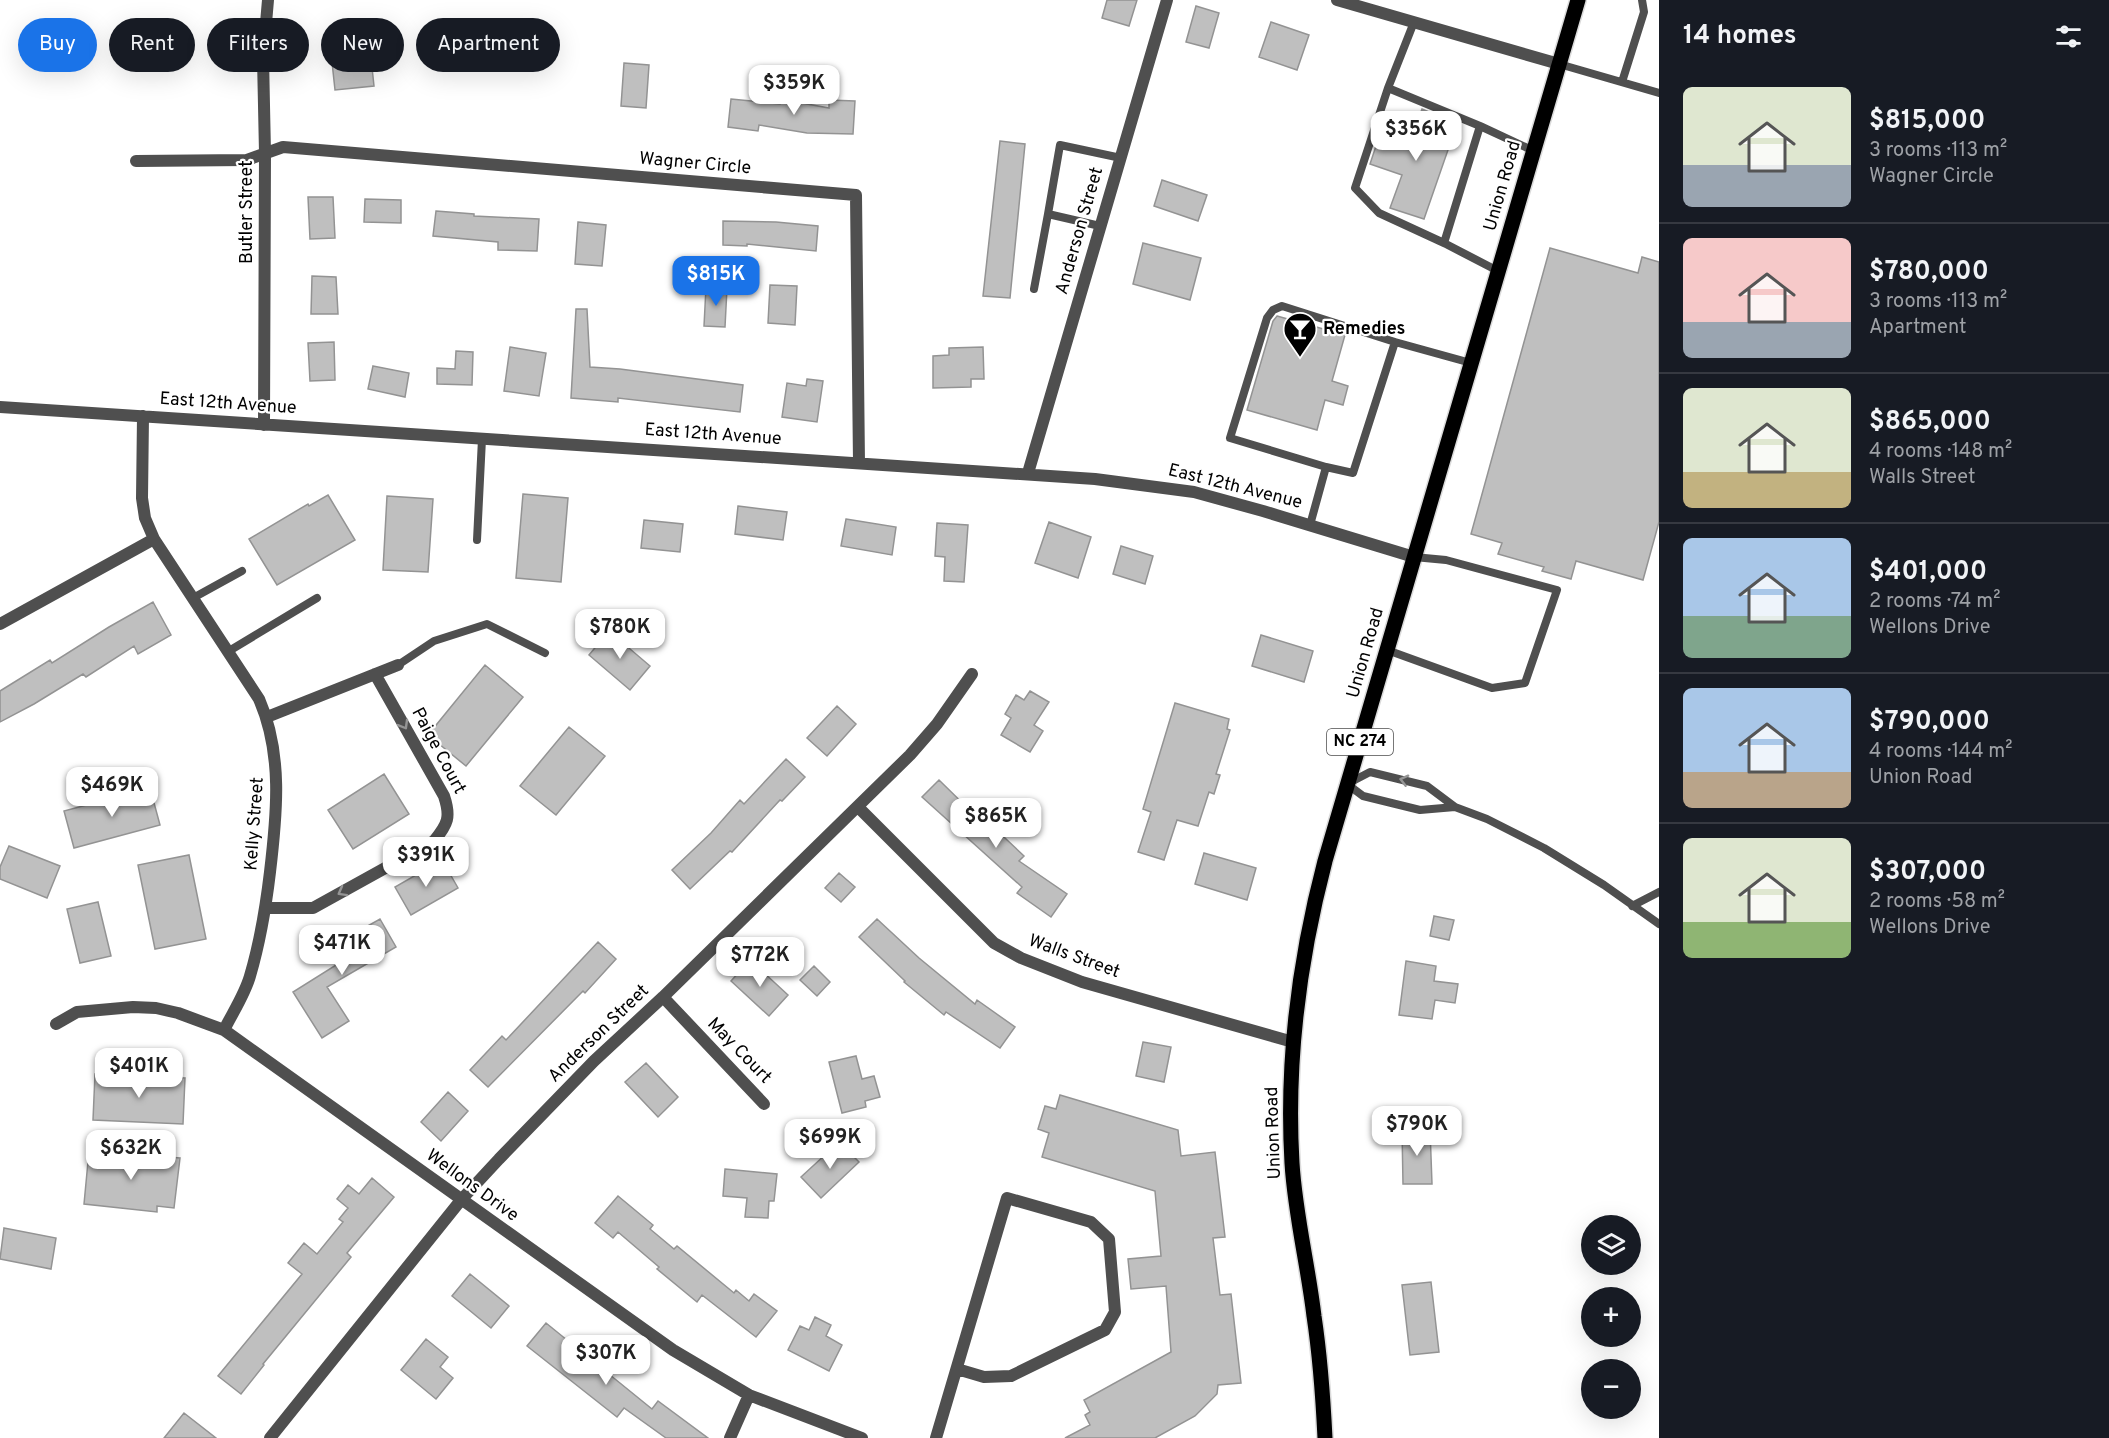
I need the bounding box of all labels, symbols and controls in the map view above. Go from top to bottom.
chip: Buy [18,18,97,72]
chip: Rent [109,18,195,72]
chip: Filters [207,18,309,72]
chip: New [321,18,404,72]
chip: Apartment [416,18,560,72]
text: 14 homes [1683,20,1797,53]
icon: filters [2052,20,2085,53]
pin: $359K [752,65,836,116]
text: $359K [763,71,825,97]
text: $815,000 [1869,105,1985,138]
pin: $356K [1374,111,1458,162]
icon: home [1731,111,1803,183]
text: $356K [1385,117,1447,143]
street label: Union Road [1479,138,1527,234]
text: 3 rooms · 113 m² [1869,138,2007,164]
street label: Wagner Circle [638,148,752,180]
street label: Butler Street [236,160,259,264]
text: Wagner Circle [1869,164,1994,190]
street label: Anderson Street [1051,165,1109,297]
pin: $815K [674,256,758,307]
text: $780,000 [1869,256,1989,289]
text: $815K [687,262,746,288]
icon: home [1731,262,1803,334]
text: 3 rooms · 113 m² [1869,289,2007,315]
bar icon: Remedies [1282,311,1318,358]
text: Apartment [1869,315,1967,341]
place label: Remedies [1323,318,1405,341]
street label: East 12th Avenue [159,388,297,420]
text: $865,000 [1869,406,1991,439]
icon: home [1731,412,1803,484]
street label: East 12th Avenue [644,419,782,451]
text: 4 rooms · 148 m² [1869,439,2012,465]
street label: East 12th Avenue [1166,459,1304,515]
text: Walls Street [1869,465,1975,491]
text: $401,000 [1869,556,1987,589]
icon: home [1731,562,1803,634]
text: 2 rooms · 74 m² [1869,589,2000,615]
street label: Union Road [1342,605,1390,701]
pin: $780K [578,609,662,660]
text: $780K [589,615,651,641]
text: Wellons Drive [1869,615,1990,641]
street label: Paige Court [406,704,470,798]
text: $790,000 [1869,706,1990,739]
icon: home [1731,712,1803,784]
one-way arrow [396,719,408,729]
road number: NC 274 [1327,729,1393,755]
text: 4 rooms · 144 m² [1869,739,2012,765]
text: Union Road [1869,765,1972,791]
pin: $469K [70,767,154,818]
text: $469K [80,773,144,799]
one-way arrow [1399,775,1409,788]
street label: Kelly Street [240,776,270,872]
pin: $865K [954,798,1038,849]
text: $865K [964,804,1028,830]
pin: $391K [384,837,468,888]
text: $391K [397,843,455,869]
text: $307,000 [1869,856,1986,889]
icon: home [1731,862,1803,934]
one-way arrow [338,885,348,896]
text: 2 rooms · 58 m² [1869,889,2005,915]
text: Wellons Drive [1869,915,1990,941]
pin: $471K [300,925,384,976]
street label: Walls Street [1025,930,1123,984]
text: $471K [313,931,371,957]
pin: $772K [718,937,802,988]
text: $772K [730,943,790,969]
street label: Anderson Street [544,980,654,1088]
street label: May Court [702,1013,776,1089]
pin: $401K [97,1048,181,1099]
text: $401K [109,1054,169,1080]
street label: Union Road [1261,1086,1287,1180]
pin: $790K [1375,1106,1459,1157]
text: $790K [1386,1112,1448,1138]
pin: $699K [788,1119,872,1170]
text: $699K [798,1125,862,1151]
pin: $632K [89,1130,173,1181]
text: $632K [100,1136,162,1162]
street label: Wellons Drive [421,1145,523,1227]
map controls [1581,1215,1641,1419]
button: layers [1581,1215,1641,1275]
button: + [1581,1287,1641,1347]
pin: $307K [564,1335,648,1386]
text: $307K [575,1341,637,1367]
button: − [1581,1359,1641,1419]

